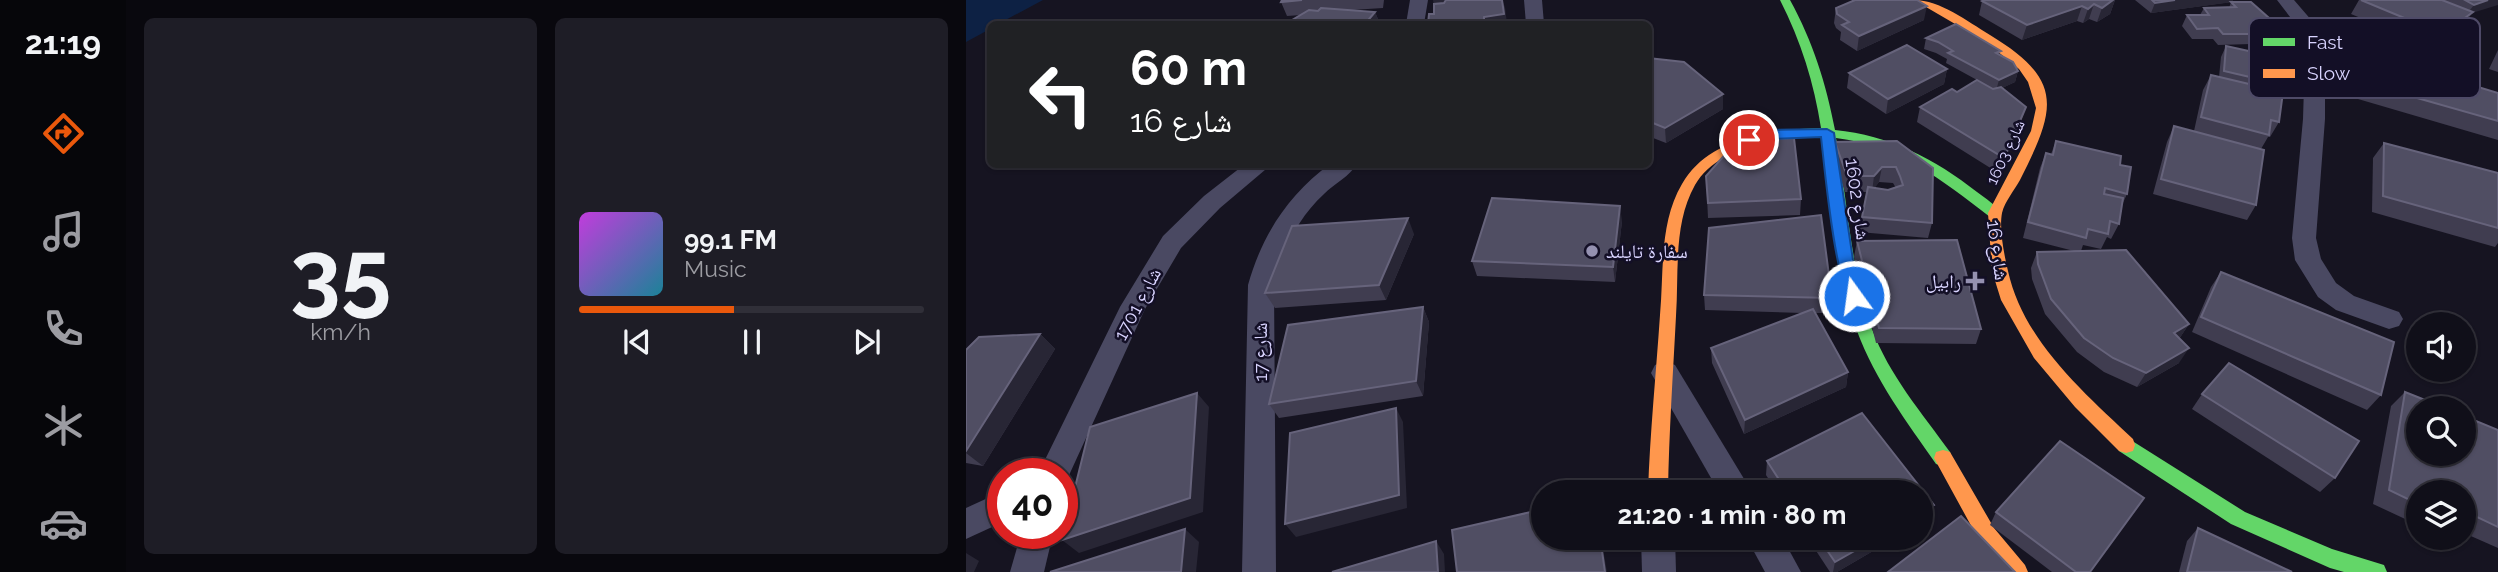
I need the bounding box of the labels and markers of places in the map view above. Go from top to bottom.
pin [1719,110,1779,170]
place label: سفارة تايلند [1606,240,1688,263]
marker: سفارة تايلند [1584,243,1600,259]
place label: رابيل [1926,270,1961,293]
marker: رابيل [1967,273,1983,289]

